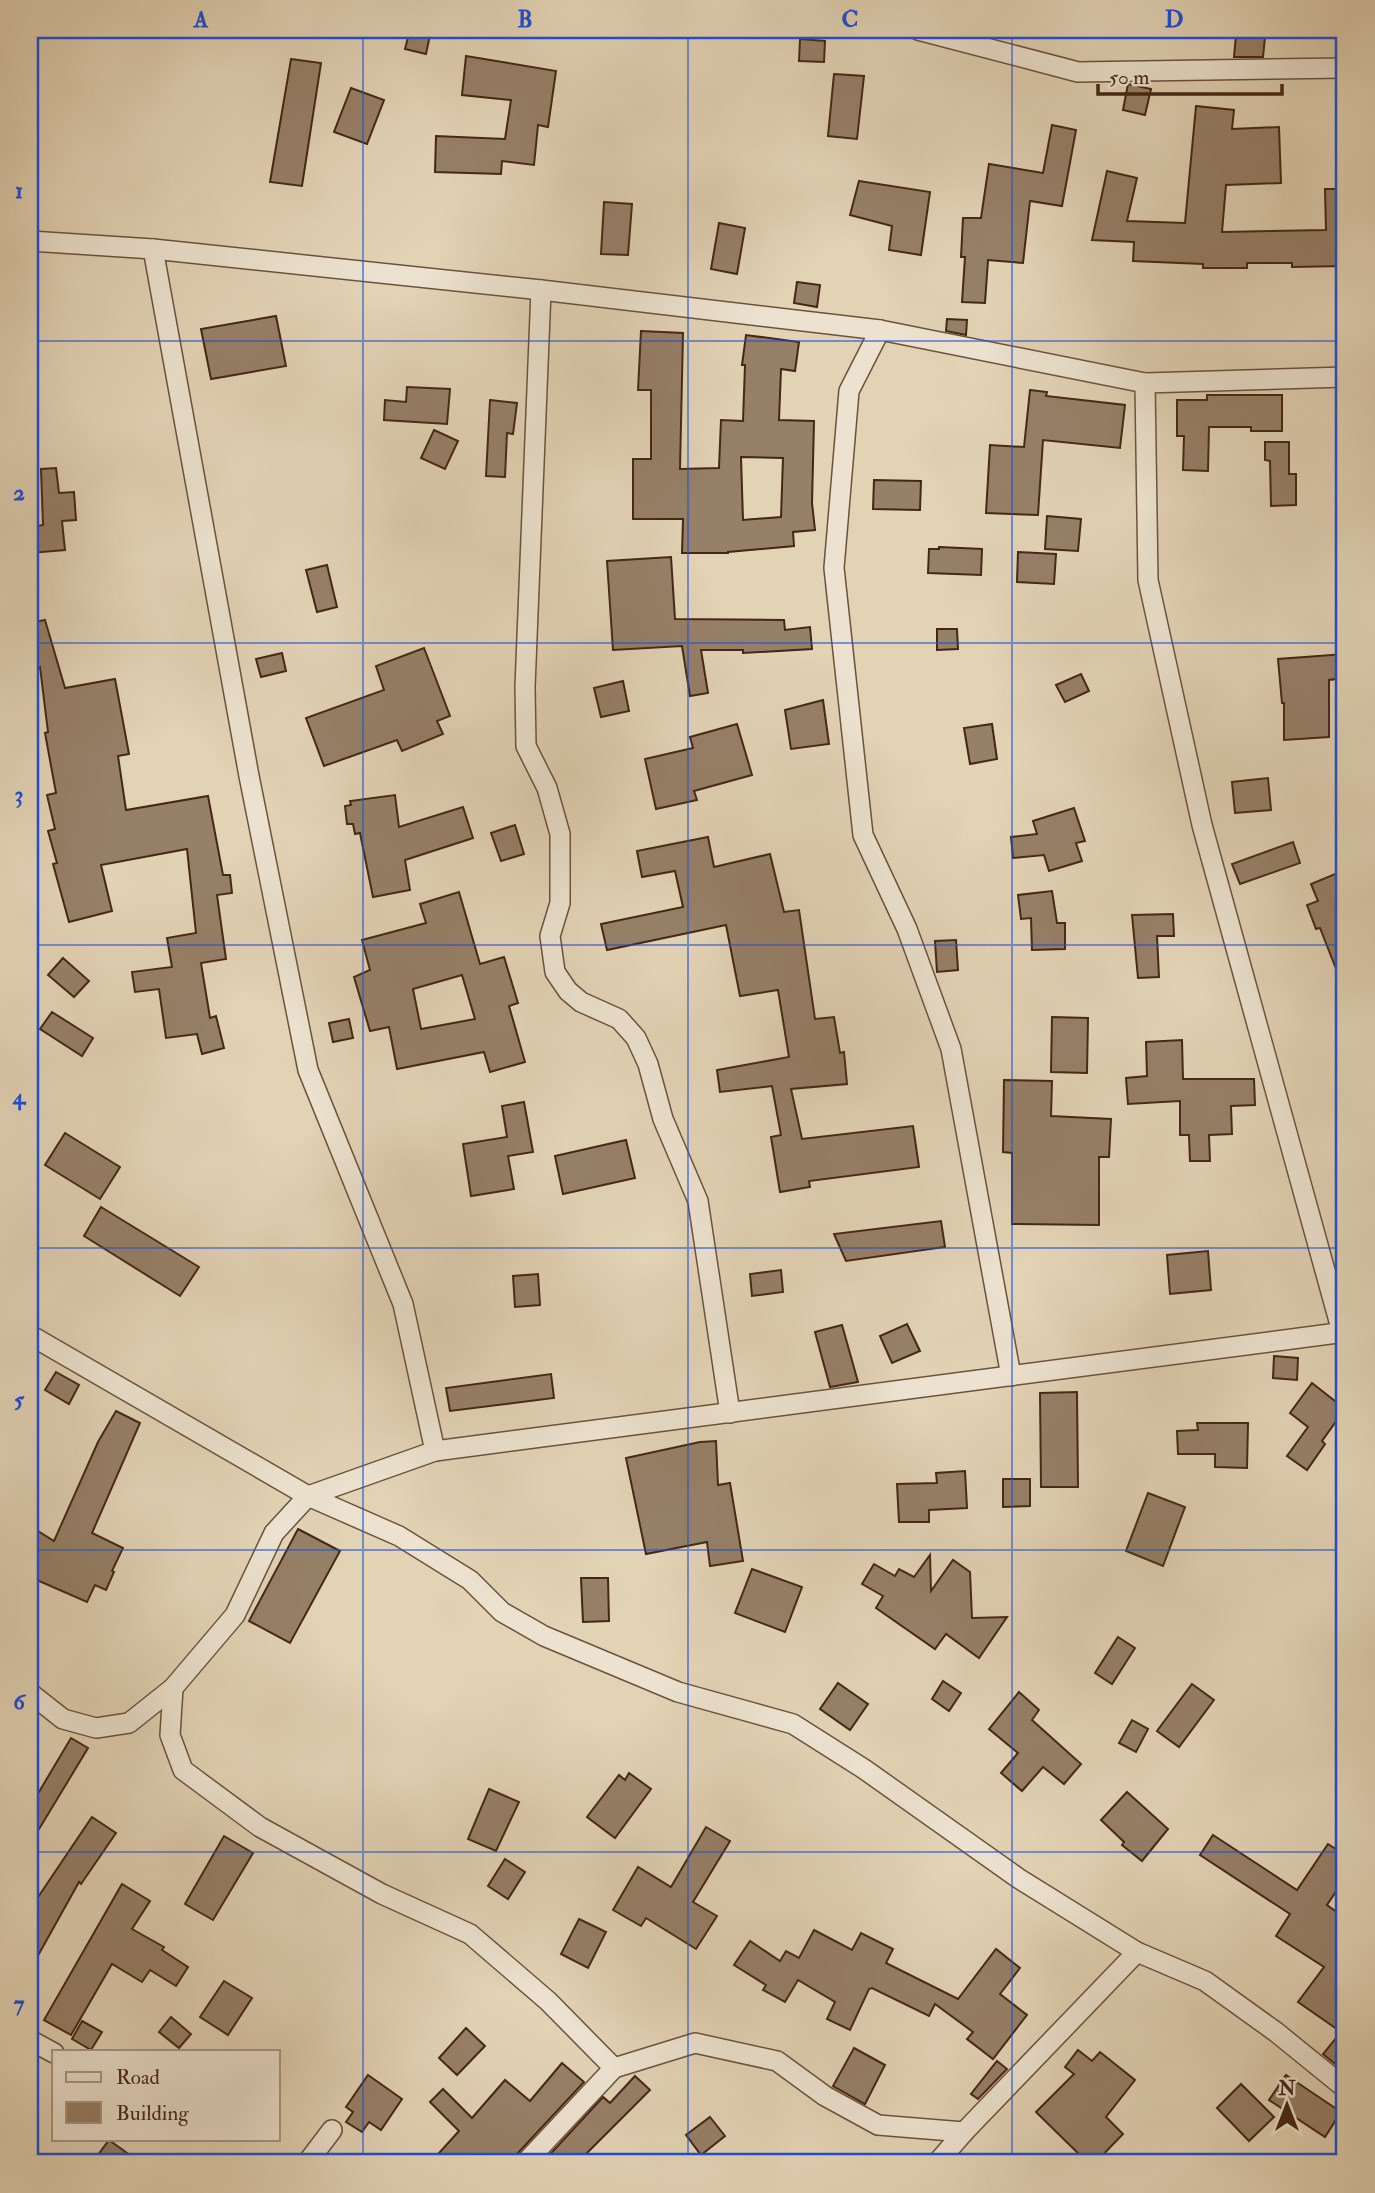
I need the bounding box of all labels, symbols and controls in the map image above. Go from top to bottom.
text: A [193,5,209,34]
text: B [517,5,533,34]
text: C [842,5,858,34]
text: D [1165,5,1183,34]
scale bar [1098,52,1282,96]
text: 50 m [1109,64,1150,91]
text: 1 [15,176,23,205]
text: 2 [13,478,25,507]
text: 3 [15,780,23,809]
text: 4 [12,1082,27,1111]
text: 5 [14,1385,25,1414]
text: 6 [13,1687,27,1716]
text: 7 [14,1989,25,2018]
legend [52,2050,280,2140]
text: Road [116,2064,161,2091]
north arrow [1252,2070,1322,2140]
text: N [1277,2077,1296,2101]
text: Building [116,2100,189,2127]

